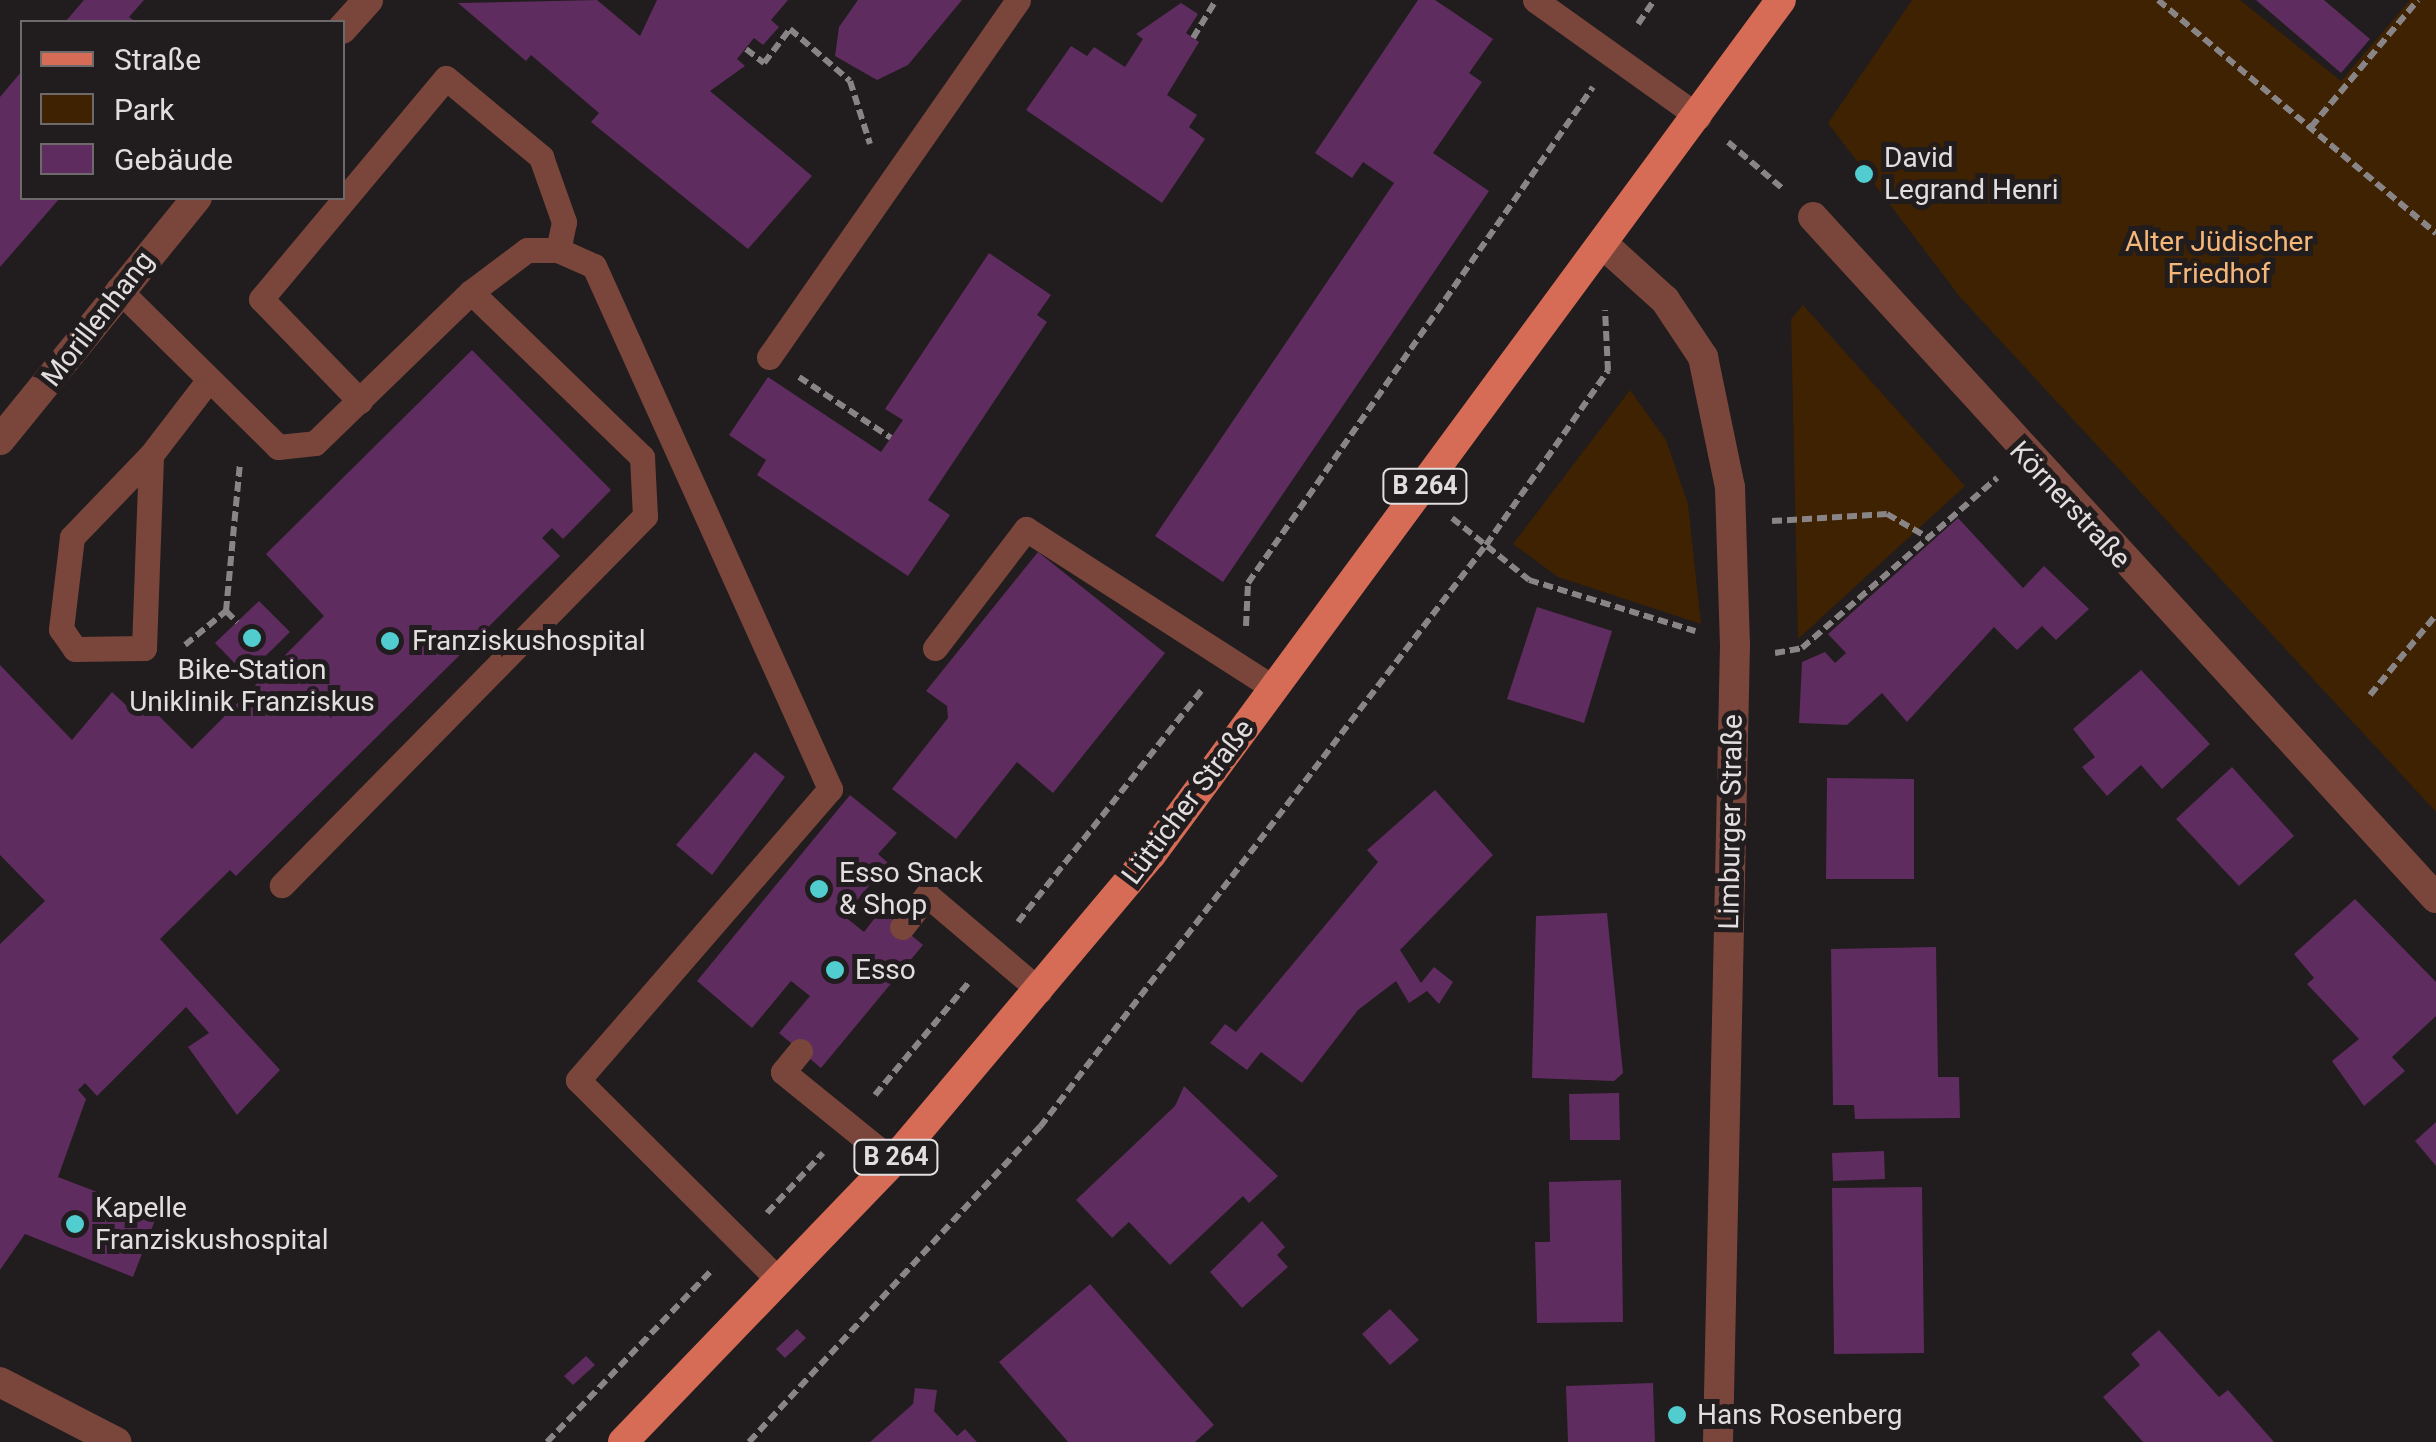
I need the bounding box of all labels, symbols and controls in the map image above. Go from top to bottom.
legend [20,20,345,200]
text: Straße [114,42,201,77]
text: Park [114,92,174,127]
place label: David Legrand Henri [1884,141,2059,207]
text: Gebäude [114,142,233,177]
marker: David Legrand Henri [1853,163,1875,185]
park label: Alter Jüdischer Friedhof [2125,225,2313,291]
street label: Morillenhang [35,245,161,393]
street label: Körnerstraße [2003,434,2137,576]
road number: B 264 [1380,466,1470,506]
place label: Franziskushospital [412,624,646,658]
marker: Bike-Station Uniklinik Franziskus [241,627,263,649]
marker: Franziskushospital [377,628,403,654]
place label: Bike-Station Uniklinik Franziskus [129,653,375,719]
street label: Lütticher Straße [1115,713,1261,891]
street label: Limburger Straße [1712,714,1750,930]
place label: Esso Snack & Shop [839,856,983,922]
marker: Esso Snack & Shop [808,878,830,900]
place label: Esso [855,953,916,987]
marker: Esso [824,959,846,981]
road number: B 264 [851,1137,941,1177]
place label: Kapelle Franziskushospital [95,1191,329,1257]
marker: Kapelle Franziskushospital [64,1213,86,1235]
place label: Hans Rosenberg [1697,1398,1903,1432]
marker: Hans Rosenberg [1666,1404,1688,1426]

